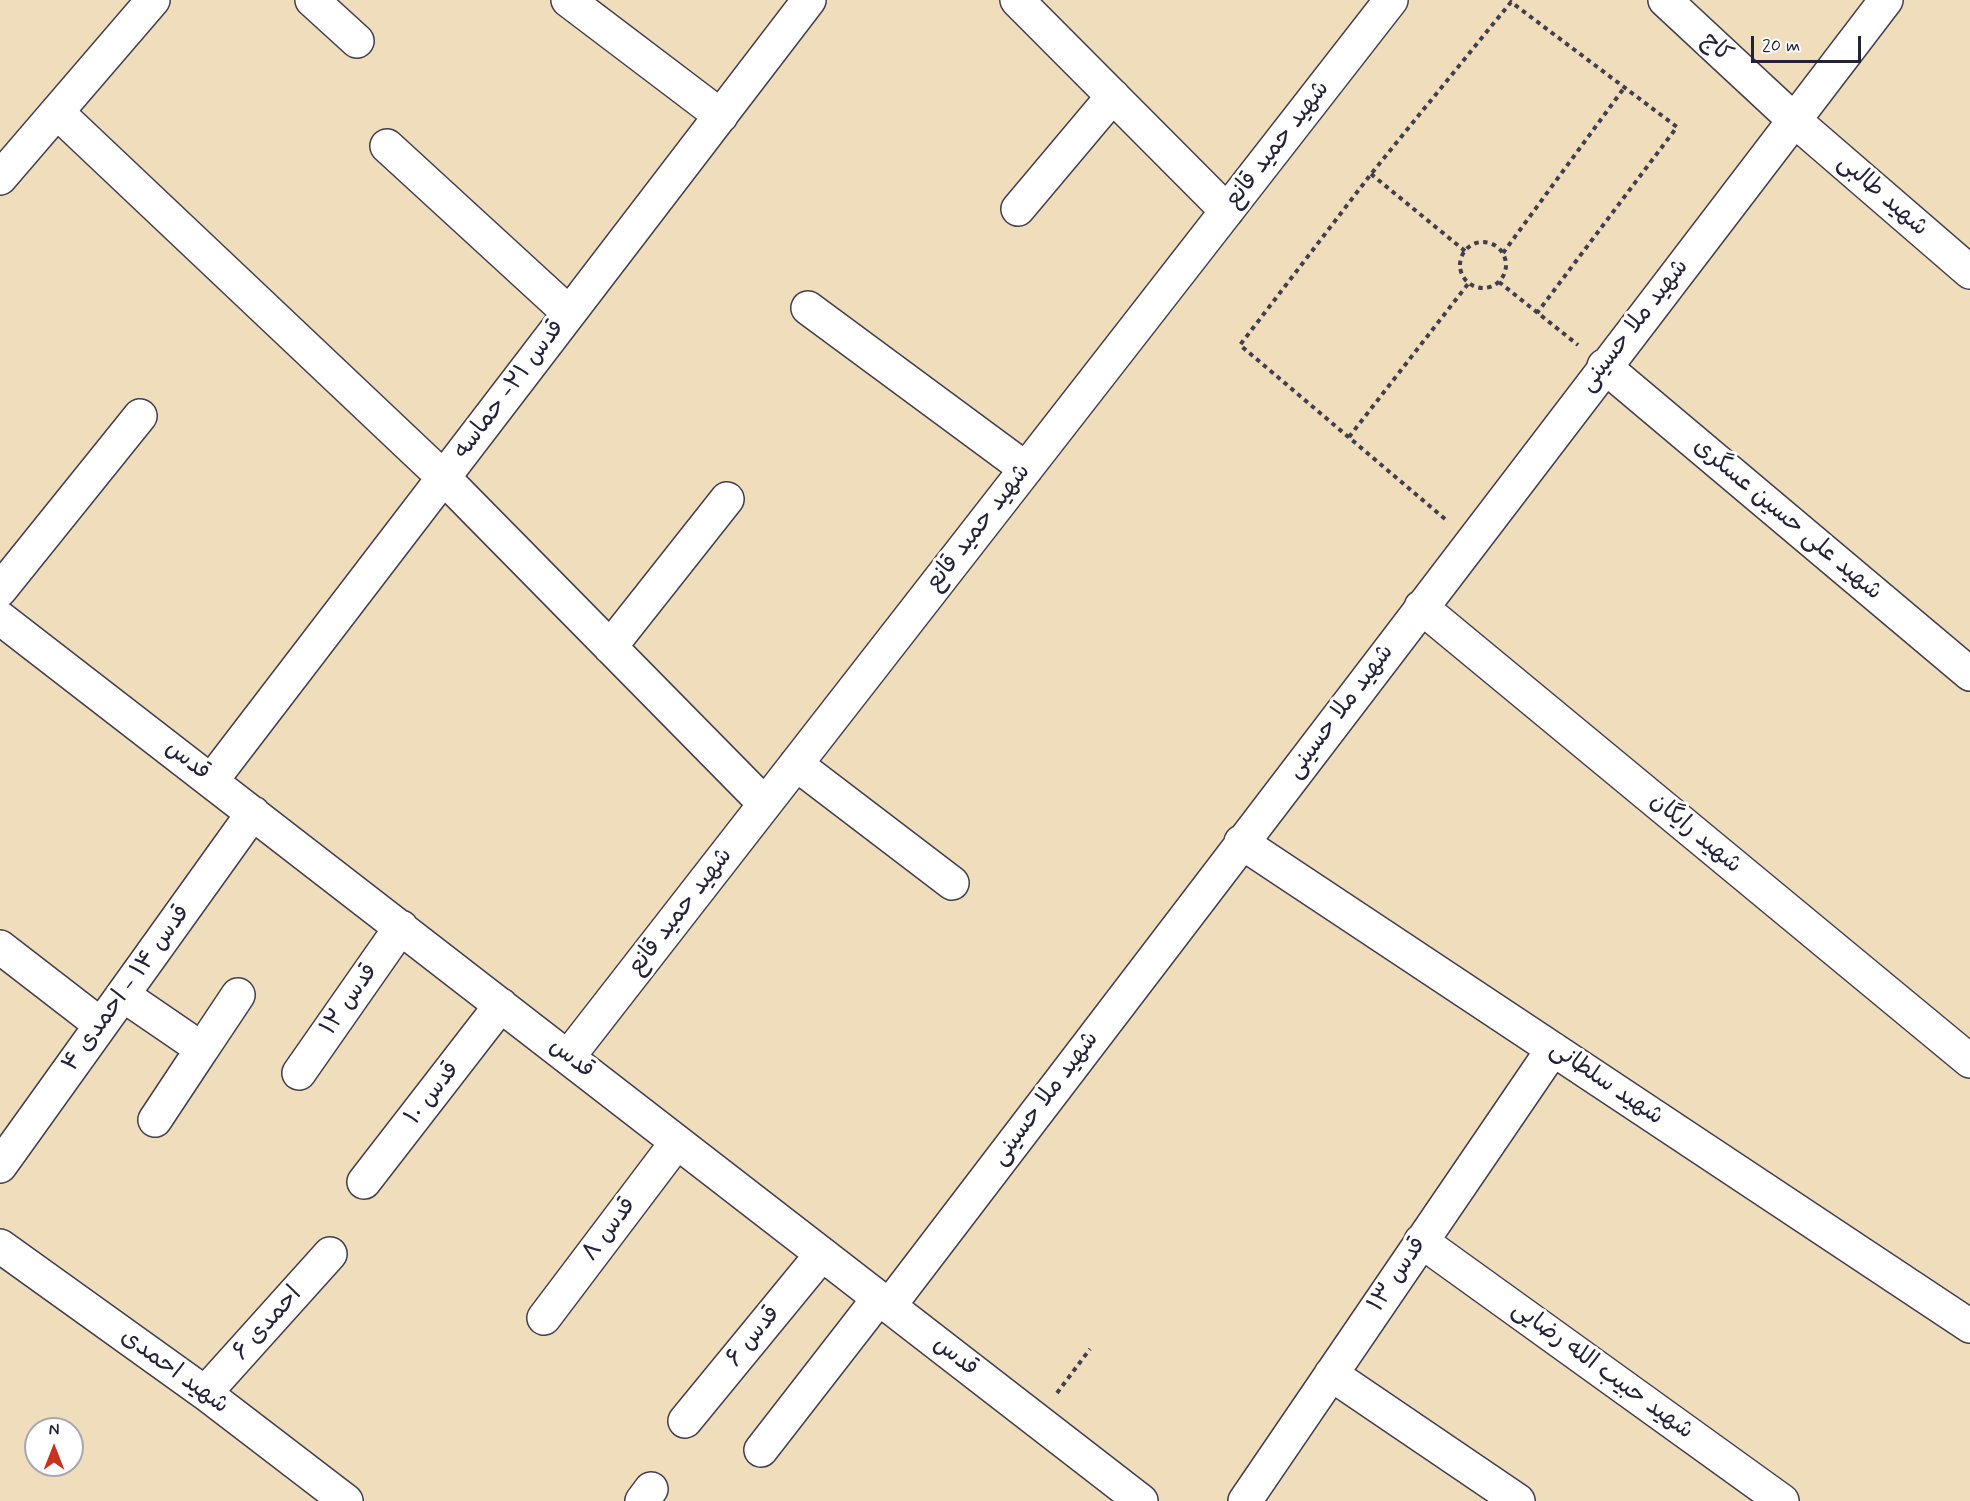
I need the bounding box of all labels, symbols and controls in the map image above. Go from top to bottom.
scale bar [1754,24,1864,62]
street label: کاج [1695,27,1737,69]
text: 20 m [1762,34,1800,58]
street label: شهید حمید قانع [1219,76,1337,214]
street label: شهید طالبی [1831,149,1933,243]
street label: شهید ملا حسینی [1574,254,1696,398]
street label: قدس ۲۱- حماسه [448,315,572,465]
street label: شهید علی حسین عسگری [1687,433,1887,607]
street label: شهید حمید قانع [920,459,1038,597]
street label: شهید ملا حسینی [1281,639,1401,785]
street label: قدس [159,735,215,787]
street label: شهید رایگان [1643,787,1747,881]
street label: شهید حمید قانع [622,843,740,981]
street label: قدس ۱۴ - احمدی ۴ [57,900,197,1078]
street label: قدس ۱۲ [315,959,385,1041]
street label: شهید ملا حسینی [986,1026,1106,1172]
street label: قدس [543,1033,599,1085]
street label: شهید سلطانی [1544,1036,1668,1132]
street label: قدس ۱۰ [399,1057,467,1131]
street label: قدس ۸ [577,1192,643,1268]
street label: قدس ۱۳ [1363,1232,1433,1318]
street label: احمدی ۶ [227,1281,309,1367]
street label: شهید حبیب الله رضایی [1506,1295,1698,1447]
street label: قدس ۶ [721,1301,787,1373]
street label: شهید احمدی [114,1323,234,1421]
street label: قدس [927,1331,983,1383]
north arrow [24,1417,84,1477]
text: N [49,1420,59,1441]

